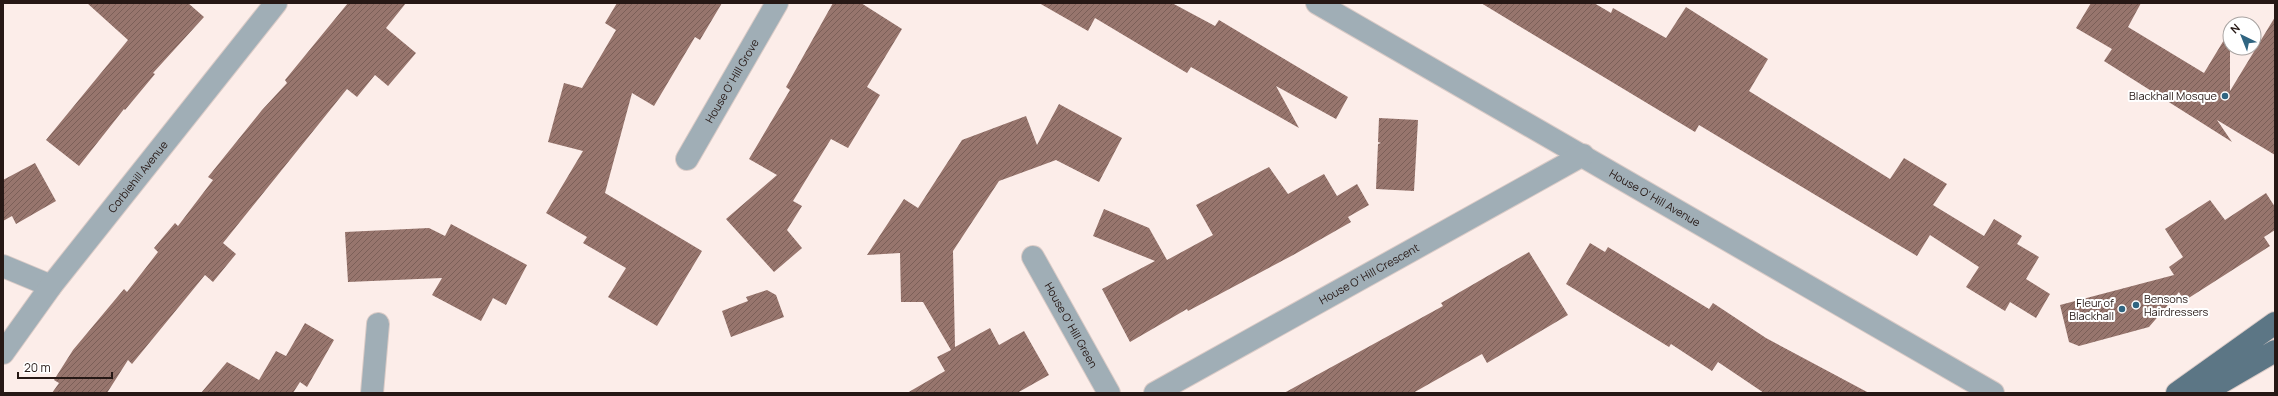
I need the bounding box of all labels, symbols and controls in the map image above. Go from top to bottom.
north arrow [2222,16,2262,56]
text: N [2227,20,2243,37]
street label: House O' Hill Grove [701,36,762,126]
place label: Blackhall Mosque [2129,88,2218,103]
marker: Blackhall Mosque [2220,91,2230,101]
street label: Corbiehill Avenue [104,137,171,216]
street label: House O' Hill Avenue [1607,165,1704,230]
street label: House O' Hill Crescent [1316,240,1422,307]
street label: House O' Hill Green [1042,279,1101,370]
place label: Bensons Hairdressers [2144,291,2209,319]
place label: Fleur of Blackhall [2069,295,2114,323]
marker: Bensons Hairdressers [2131,300,2141,310]
marker: Fleur of Blackhall [2117,304,2127,314]
scale bar [18,354,112,380]
text: 20 m [24,359,51,376]

